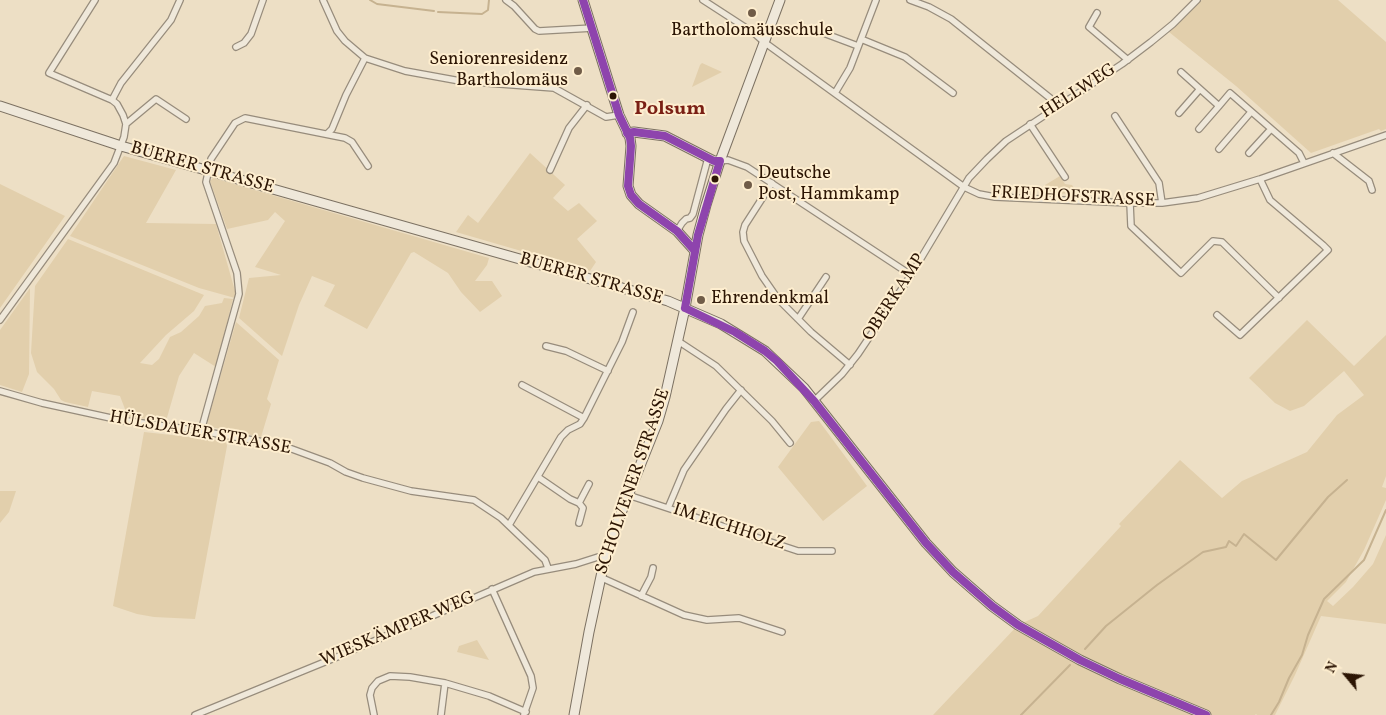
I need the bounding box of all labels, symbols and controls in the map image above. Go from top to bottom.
marker: Bartholomäusschule [746,7,758,19]
place label: Bartholomäusschule [671,21,833,43]
place label: Seniorenresidenz Bartholomäus [429,50,568,92]
street label: HELLWEG [1037,60,1121,124]
marker: Seniorenresidenz Bartholomäus [572,65,584,77]
unlabelled marker [608,91,618,101]
district label: Polsum [634,98,706,122]
street label: BUERER STRASSE [128,138,276,200]
place label: Deutsche Post, Hammkamp [758,164,899,206]
unlabelled marker [710,174,720,184]
marker: Deutsche Post, Hammkamp [742,179,754,191]
street label: FRIEDHOFSTRASSE [990,183,1156,213]
street label: BUERER STRASSE [517,249,665,311]
street label: OBERKAMP [859,250,931,346]
place label: Ehrendenkmal [711,289,829,311]
marker: Ehrendenkmal [695,294,707,306]
street label: SCHOLVENER STRASSE [592,386,676,578]
street label: HÜLSDAUER STRASSE [107,407,293,461]
street label: IM EICHHOLZ [670,500,788,556]
street label: WIESKÄMPER WEG [317,588,479,672]
north arrow [1321,650,1371,700]
text: N [1322,659,1343,677]

